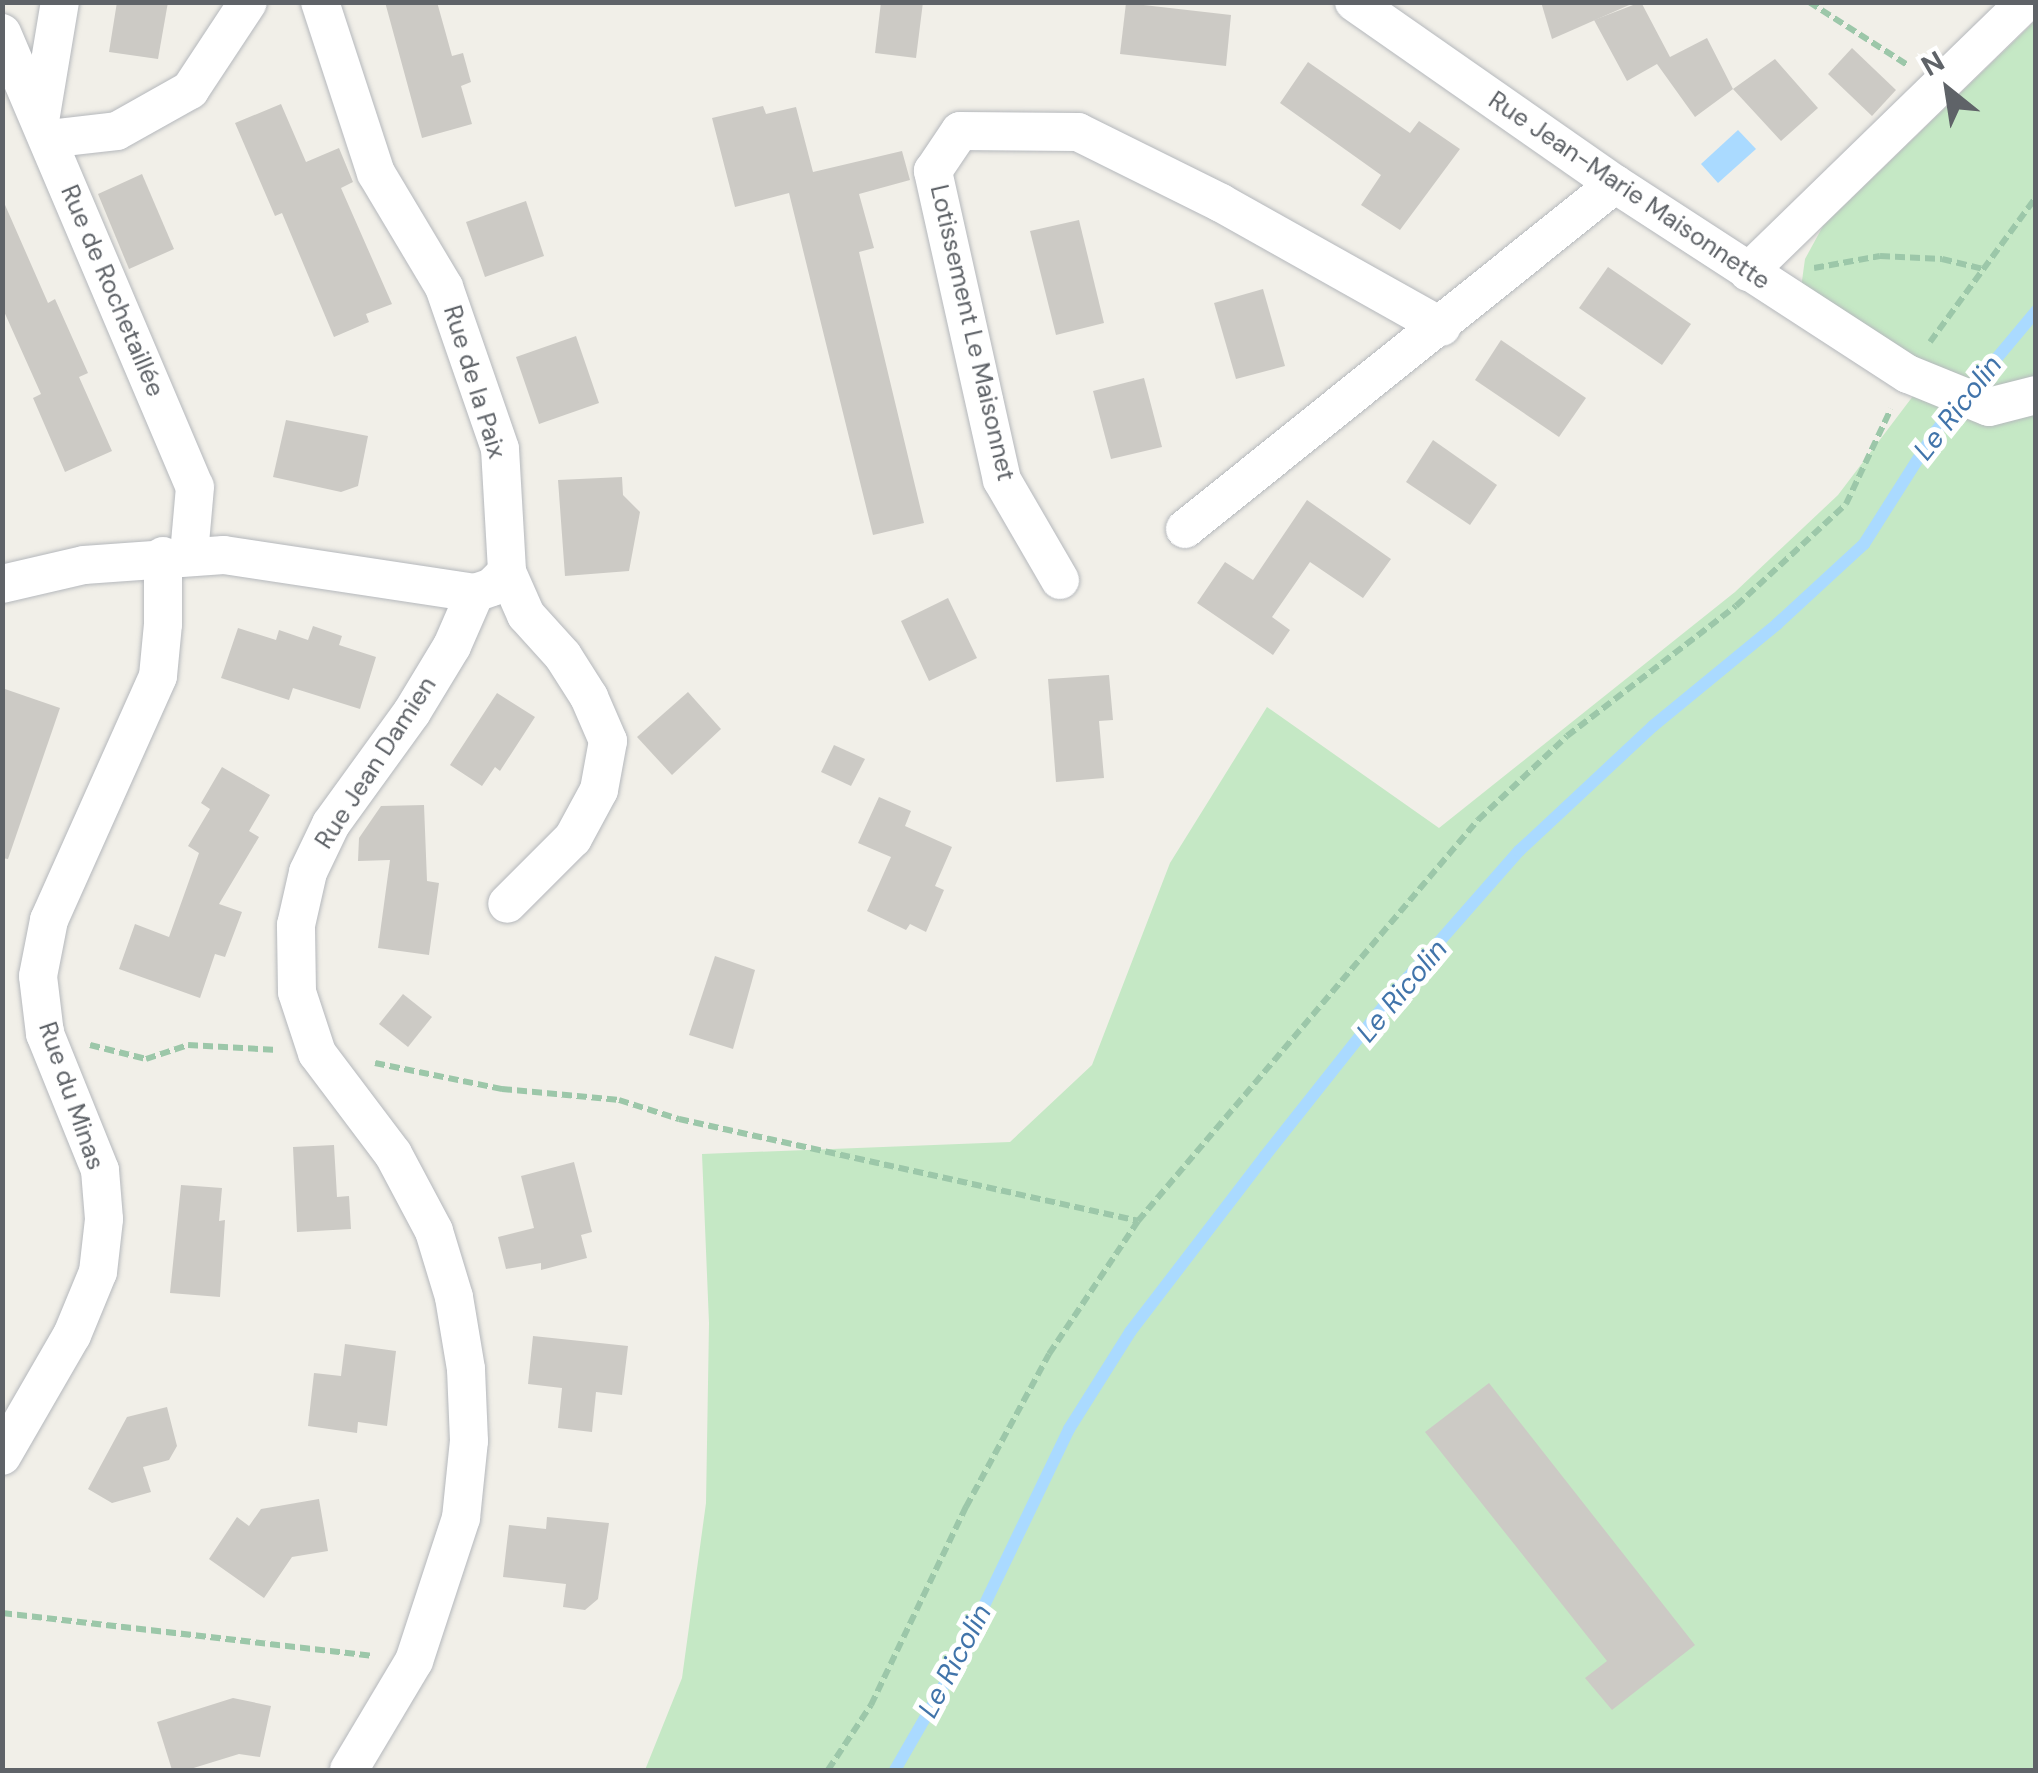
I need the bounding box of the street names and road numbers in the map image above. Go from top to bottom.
street label: Rue Jean-Marie Maisonnette [1483,85,1775,297]
street label: Rue de Rochetaillée [54,181,170,401]
street label: Lotissement Le Maisonnet [923,182,1021,484]
street label: Rue de la Paix [437,302,511,462]
street label: Rue Jean Damien [309,671,443,855]
street label: Rue du Minas [32,1018,110,1174]

